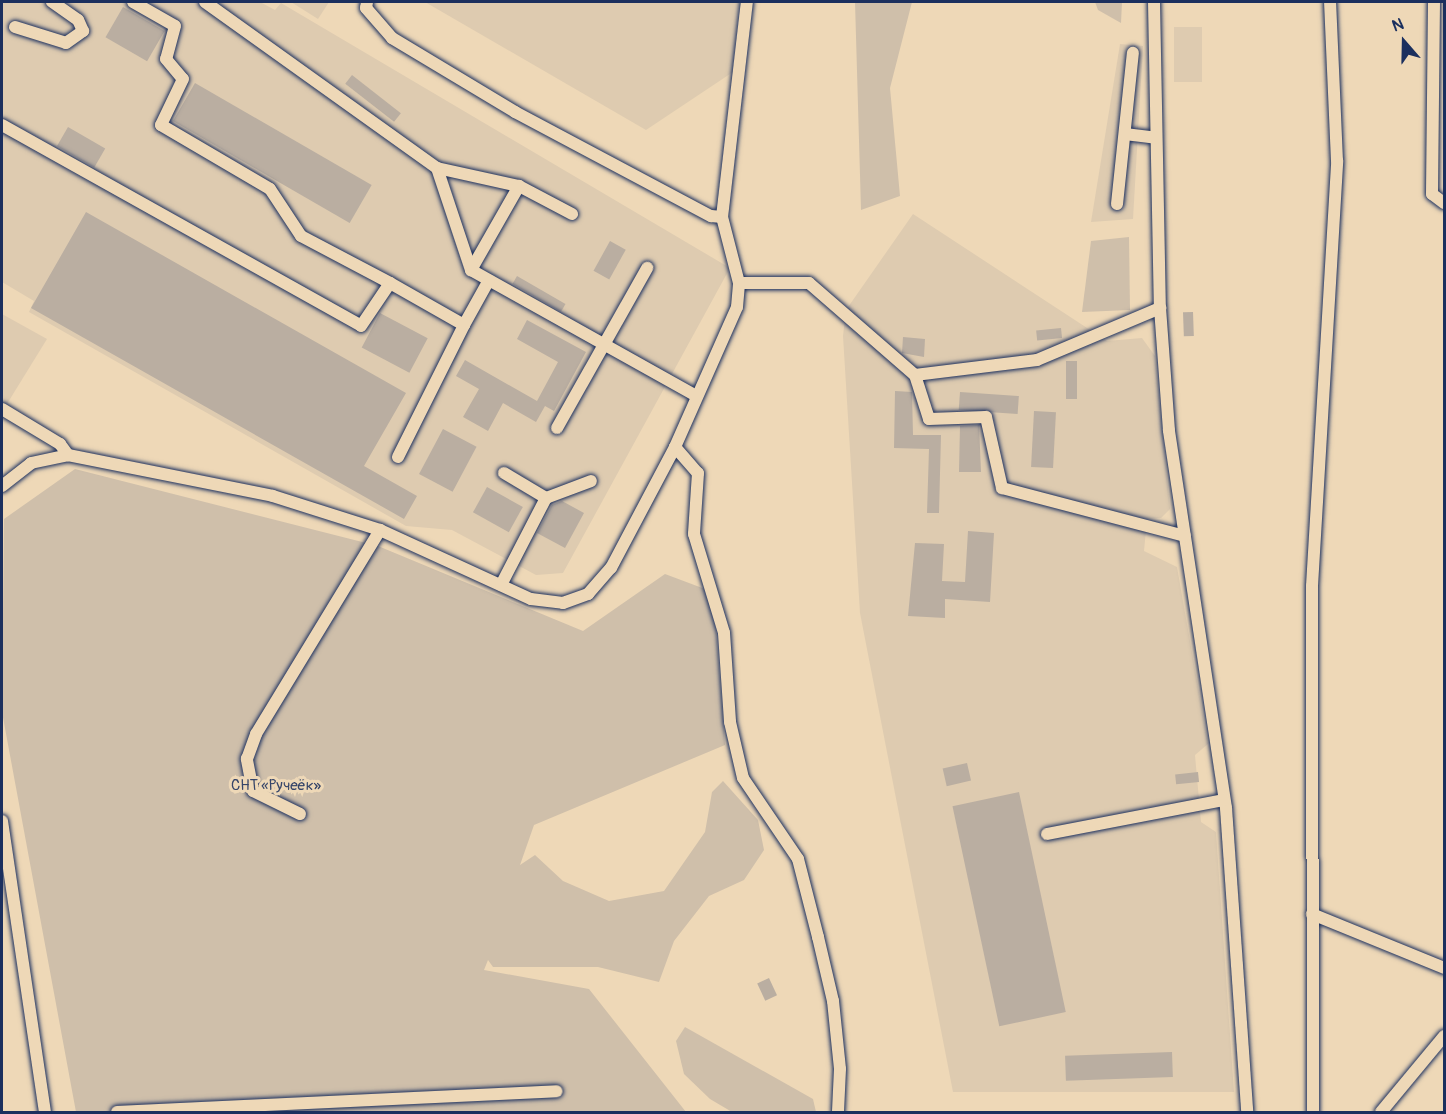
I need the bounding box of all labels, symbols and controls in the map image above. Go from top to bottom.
north arrow [1374,12,1434,72]
text: N [1389,14,1406,36]
park label: СНТ «Ручеёк» [231,777,321,795]

